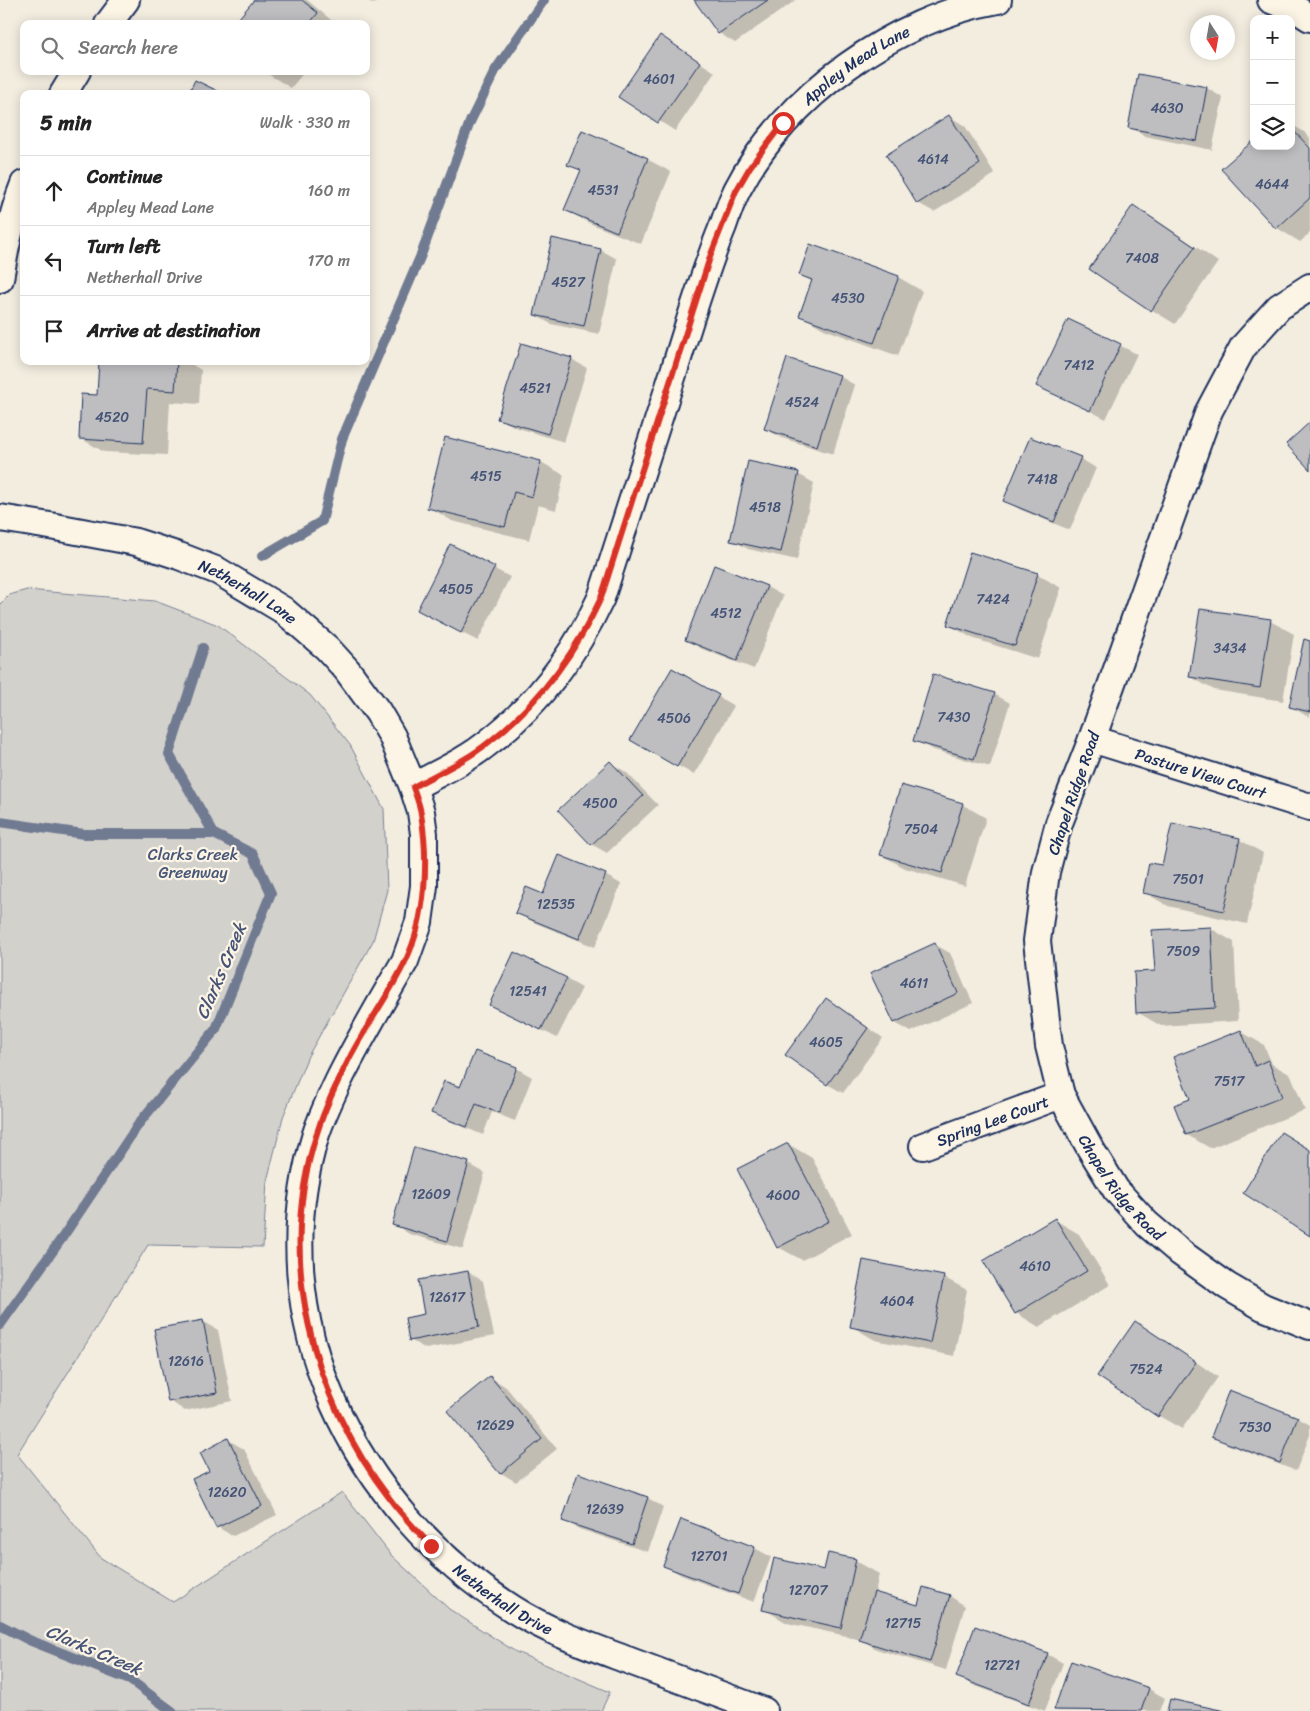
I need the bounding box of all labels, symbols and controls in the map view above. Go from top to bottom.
north arrow [1190,15,1235,60]
map controls [1250,15,1295,150]
button: + [1250,15,1295,60]
street label: Appley Mead Lane [794,17,915,113]
search box [20,20,370,75]
text: Search here [78,31,178,64]
icon: search [38,34,66,62]
button: − [1250,60,1295,105]
house number: 4601 [643,67,675,92]
house number: 4630 [1150,96,1184,121]
text: 5 min [40,104,92,142]
button: layers [1250,105,1295,150]
text: Walk · 330 m [260,108,350,137]
route start [772,112,795,135]
house number: 4614 [917,147,949,172]
text: Continue [87,160,163,193]
house number: 4644 [1255,172,1289,197]
text: 160 m [307,176,350,205]
icon: ahead [40,177,68,205]
house number: 4531 [588,178,619,203]
text: Appley Mead Lane [87,193,214,222]
text: Turn left [87,230,160,263]
text: 170 m [307,246,350,275]
house number: 7408 [1125,246,1160,271]
icon: left [40,247,68,275]
text: Netherhall Drive [87,263,202,292]
house number: 4527 [551,270,586,295]
house number: 4530 [831,286,865,311]
text: Arrive at destination [87,314,260,347]
icon: arrive [40,317,68,345]
house number: 7412 [1064,353,1094,378]
house number: 4521 [519,376,551,401]
house number: 4524 [785,390,819,415]
house number: 4520 [95,405,129,430]
house number: 4515 [470,464,502,489]
house number: 7418 [1026,467,1058,492]
house number: 4518 [749,495,781,520]
street label: Netherhall Lane [194,551,304,632]
house number: 4505 [439,577,474,602]
house number: 7424 [976,587,1010,612]
house number: 4512 [710,601,742,626]
house number: 3434 [1214,636,1247,661]
house number: 7430 [937,705,971,730]
house number: 4506 [657,706,691,731]
street label: Chapel Ridge Road [1039,726,1109,859]
street label: Pasture View Court [1131,739,1270,808]
house number: 4500 [583,791,618,816]
house number: 7504 [904,817,938,842]
park label: Clarks Creek Greenway [148,840,238,887]
house number: 7501 [1172,867,1204,892]
house number: 12535 [537,892,576,917]
water label: Clarks Creek [186,916,256,1024]
house number: 7509 [1166,939,1200,964]
house number: 4611 [900,971,928,996]
house number: 12541 [509,979,547,1004]
house number: 4605 [809,1030,843,1055]
house number: 7517 [1214,1069,1245,1094]
street label: Spring Lee Court [932,1087,1053,1155]
street label: Chapel Ridge Road [1070,1129,1172,1249]
house number: 12609 [411,1182,451,1207]
house number: 4600 [766,1183,800,1208]
house number: 4610 [1019,1254,1051,1279]
house number: 12617 [429,1285,466,1310]
house number: 4604 [880,1289,914,1314]
house number: 12616 [168,1349,204,1374]
house number: 7524 [1129,1357,1163,1382]
house number: 12629 [476,1413,515,1438]
house number: 7530 [1238,1415,1272,1440]
house number: 12620 [208,1480,247,1505]
house number: 12639 [586,1497,625,1522]
route end [420,1535,443,1558]
house number: 12701 [691,1544,727,1569]
street label: Netherhall Drive [446,1556,558,1644]
house number: 12707 [789,1578,828,1603]
house number: 12715 [885,1611,922,1636]
water label: Clarks Creek [41,1615,149,1685]
house number: 12721 [984,1653,1020,1678]

